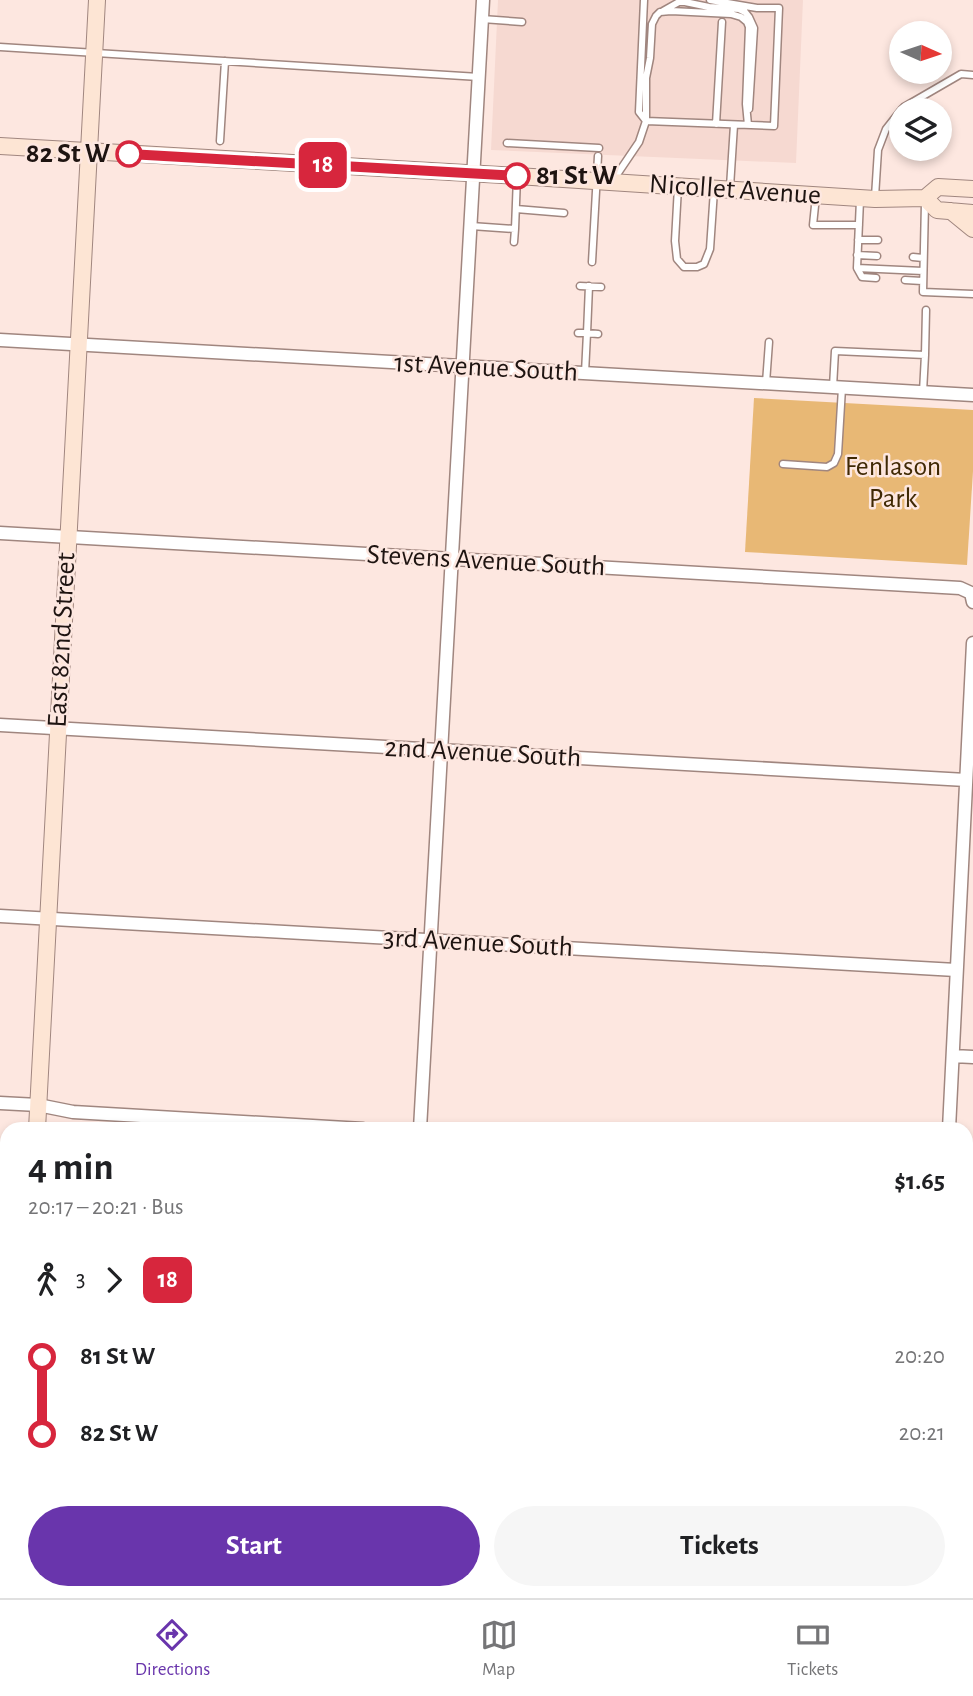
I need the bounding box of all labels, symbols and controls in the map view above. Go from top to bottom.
north arrow [889,21,952,84]
map controls [889,21,952,161]
button: layers [889,98,952,161]
place label: 82 St W [26,140,111,168]
marker: 82 St W [116,141,142,167]
line badge: 18 [292,142,354,188]
text: 18 [313,153,333,177]
place label: 81 St W [536,162,618,190]
marker: 81 St W [504,163,530,189]
street label: Nicollet Avenue [648,170,822,210]
street label: 1st Avenue South [393,349,579,387]
park label: Fenlason Park [845,453,941,513]
street label: Stevens Avenue South [366,541,606,581]
street label: East 82nd Street [43,552,81,728]
street label: 2nd Avenue South [384,734,582,772]
street label: 3rd Avenue South [382,924,574,962]
text: 4 min [28,1149,114,1187]
text: $1.65 [894,1168,945,1194]
text: 20:17 – 20:21 · Bus [28,1196,184,1219]
icon: walk [28,1261,66,1299]
icon: forward [95,1261,133,1299]
text: 3 [76,1268,85,1291]
text: 18 [157,1268,178,1292]
text: 81 St W [80,1343,155,1369]
text: 20:20 [895,1345,945,1368]
text: 82 St W [80,1420,158,1446]
text: 20:21 [899,1422,945,1445]
button: Start [28,1506,480,1586]
button: Tickets [494,1506,945,1586]
tab: Directions [135,1616,210,1681]
tab: Map [480,1616,518,1681]
tab: Tickets [787,1616,838,1681]

